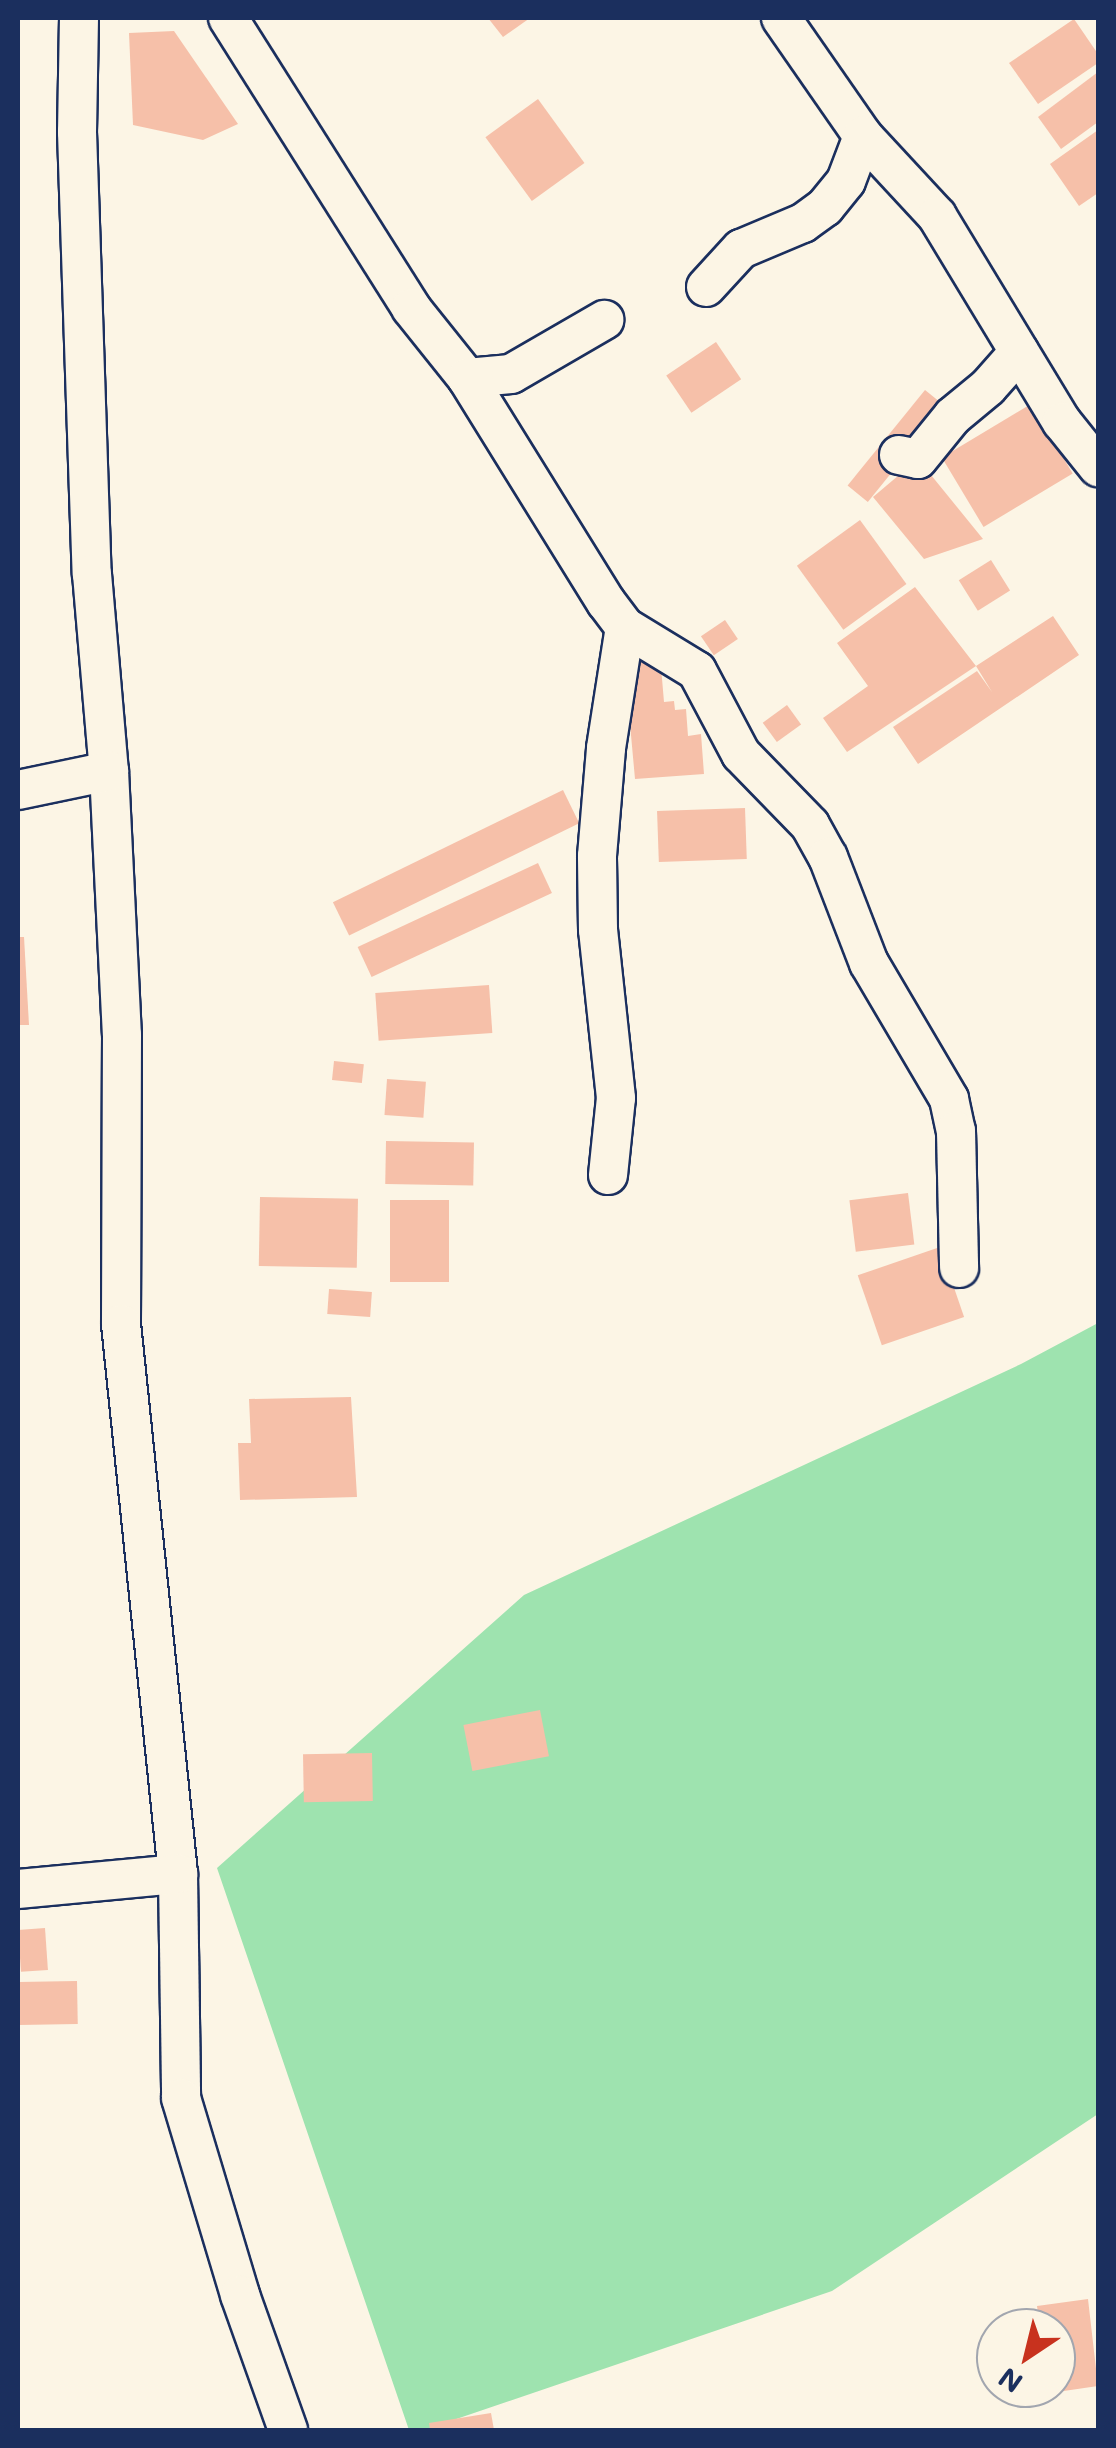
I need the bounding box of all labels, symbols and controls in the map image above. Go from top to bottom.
north arrow [976,2308,1076,2408]
text: N [991,2360,1029,2402]

